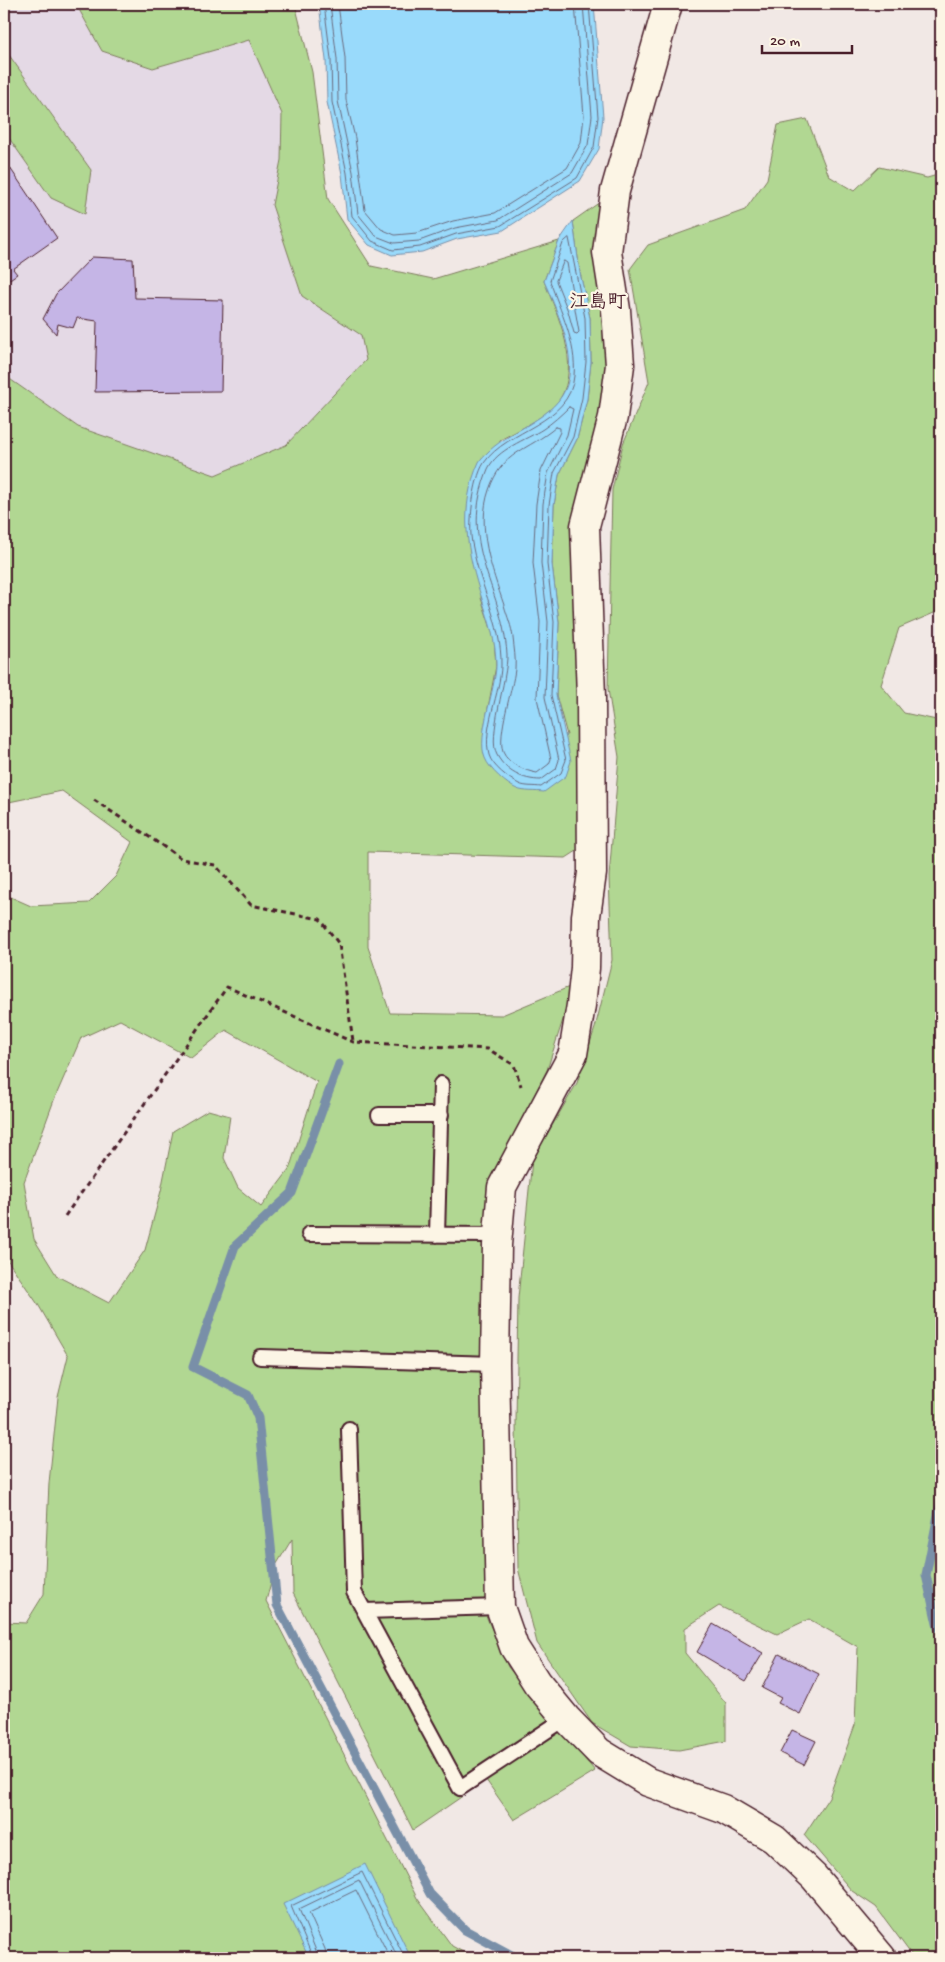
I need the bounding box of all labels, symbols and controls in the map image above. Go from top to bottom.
scale bar [762,22,852,54]
text: 20 m [770,33,800,51]
district label: 江島町 [569,291,627,315]

